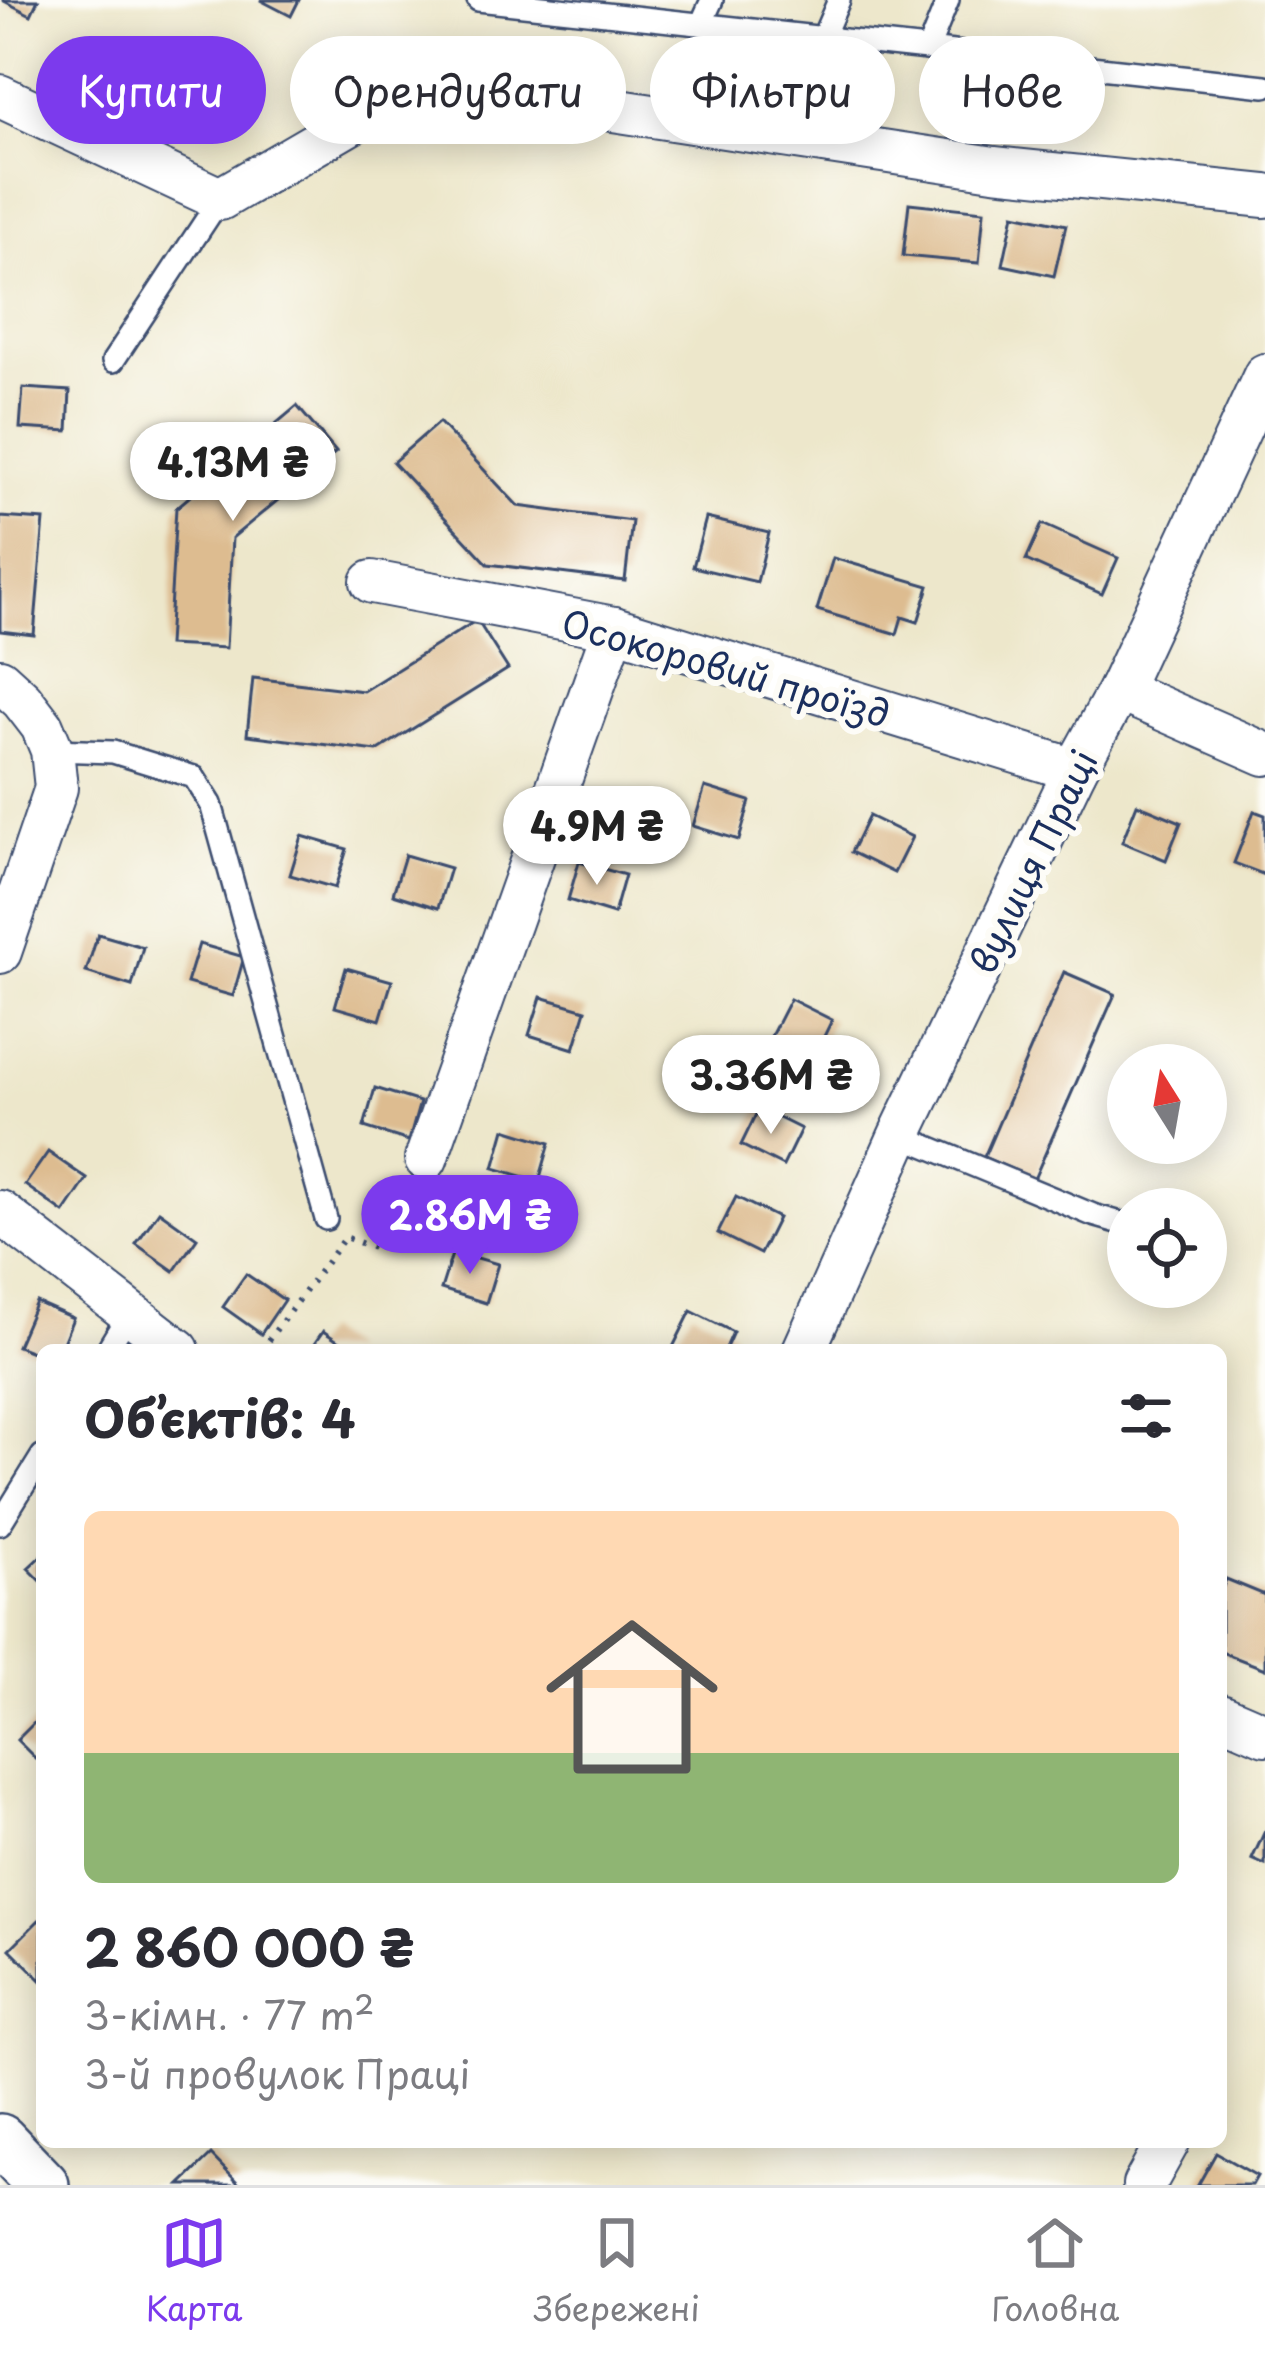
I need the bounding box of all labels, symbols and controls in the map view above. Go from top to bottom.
chip: Купити [36,36,266,144]
chip: Орендувати [290,36,626,144]
chip: Фільтри [650,36,895,144]
chip: Нове [919,36,1105,144]
pin: 4.13M ₴ [122,422,344,524]
text: 4.13M ₴ [157,431,309,490]
street label: Осокоровий проїзд [556,594,896,740]
street label: вулиця Праці [954,740,1110,982]
pin: 4.9M ₴ [499,786,695,888]
text: 4.9M ₴ [530,795,664,854]
pin: 3.36M ₴ [660,1035,882,1137]
text: 3.36M ₴ [689,1044,853,1103]
north arrow [1107,1044,1227,1164]
map controls [1107,1044,1227,1308]
pin: 2.86M ₴ [359,1175,581,1277]
text: 2.86M ₴ [388,1184,552,1243]
button: locate [1107,1188,1227,1308]
text: Об’єктів: 4 [84,1378,356,1455]
icon: filters [1113,1383,1179,1449]
icon: home [524,1589,740,1805]
text: 2 860 000 ₴ [84,1907,414,1984]
text: 3-кімн. · 77 m² [84,1984,375,2043]
text: 3-й провулок Праці [84,2043,470,2102]
tab: Карта [146,2210,243,2332]
tab: Збережені [534,2210,700,2332]
tab: Головна [991,2210,1119,2332]

